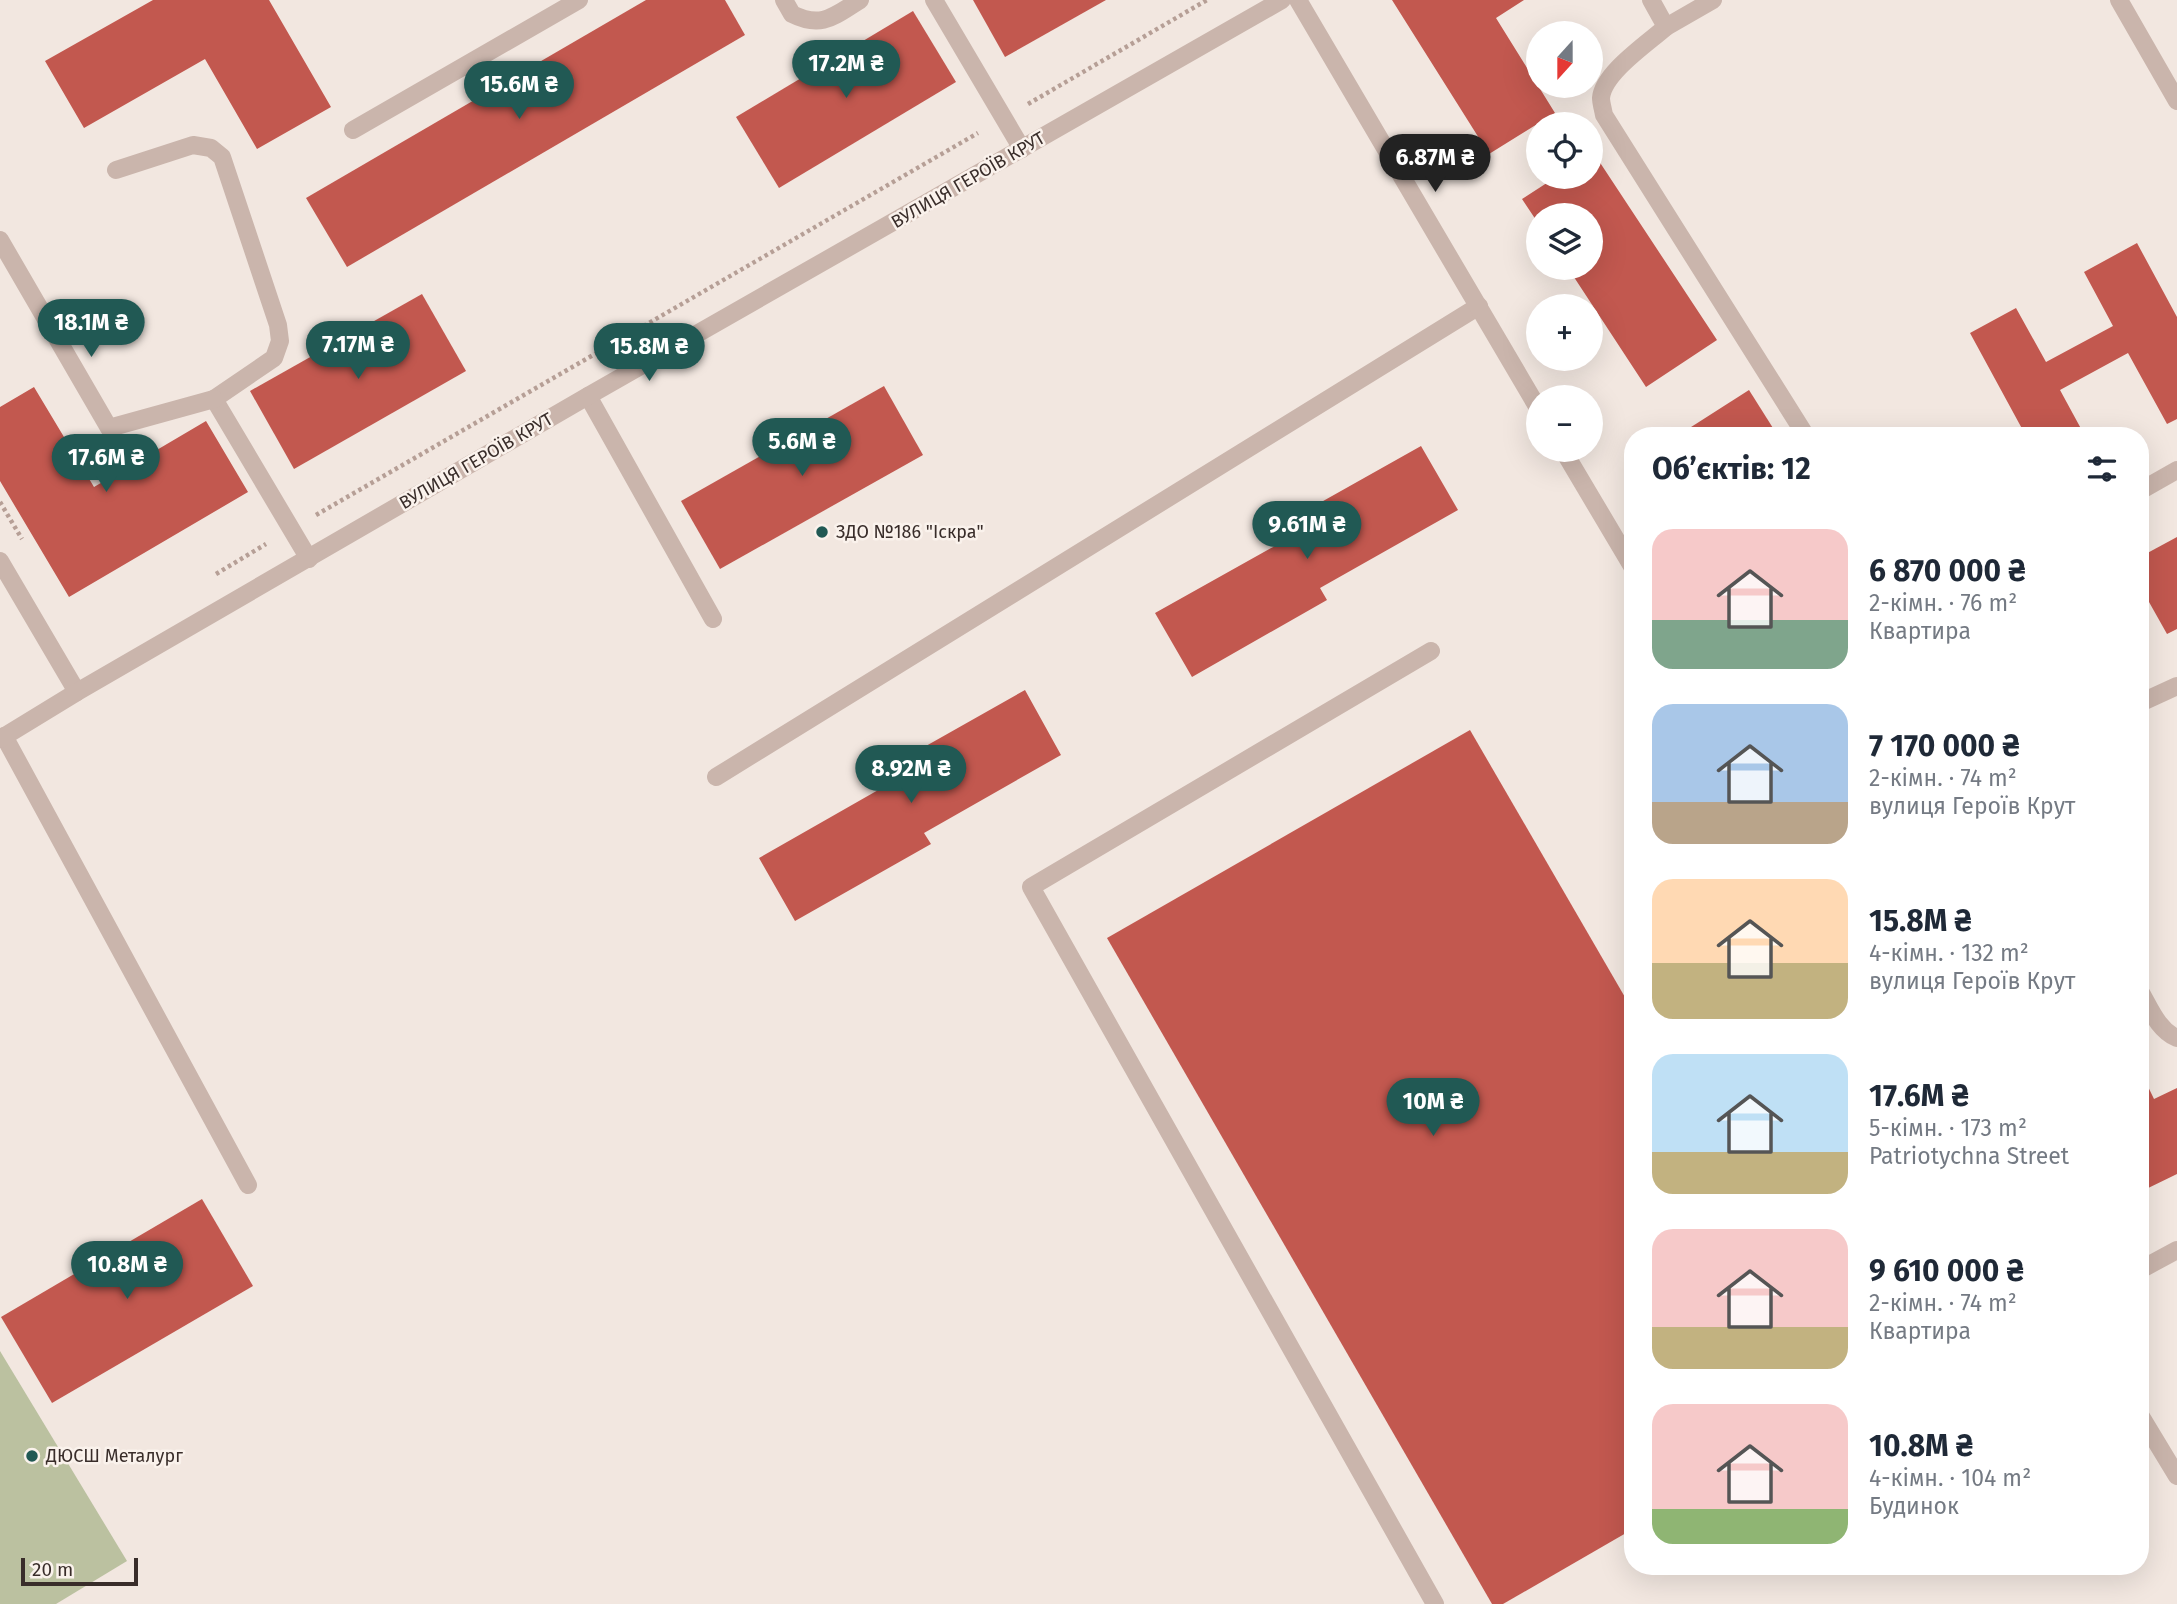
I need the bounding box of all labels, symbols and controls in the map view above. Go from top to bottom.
north arrow [1526,21,1603,98]
map controls [1526,21,1603,462]
pin: 17.2M ₴ [781,41,911,100]
text: 17.2M ₴ [808,49,884,77]
pin: 15.6M ₴ [454,61,584,121]
text: 15.6M ₴ [480,70,558,98]
button: locate [1526,112,1603,189]
street label: ВУЛИЦЯ ГЕРОЇВ КРУТ [887,127,1049,233]
pin: 6.87M ₴ [1370,134,1500,194]
text: 6.87M ₴ [1395,143,1475,171]
button: layers [1526,203,1603,280]
button: + [1526,294,1603,371]
pin: 18.1M ₴ [26,300,156,359]
text: 18.1M ₴ [54,308,128,336]
pin: 7.17M ₴ [293,322,423,381]
pin: 15.8M ₴ [584,324,714,383]
text: 7.17M ₴ [322,330,394,358]
text: 15.8M ₴ [610,332,688,360]
button: − [1526,385,1603,462]
street label: ВУЛИЦЯ ГЕРОЇВ КРУТ [395,408,557,514]
pin: 5.6M ₴ [745,419,859,478]
text: 5.6M ₴ [768,427,836,455]
pin: 17.6M ₴ [41,434,171,494]
text: 17.6M ₴ [68,443,144,471]
icon: filters [2083,450,2121,488]
text: Об’єктів: 12 [1652,451,1811,487]
pin: 9.61M ₴ [1242,502,1372,561]
text: 9.61M ₴ [1268,510,1346,538]
place label: ЗДО №186 "Іскра" [836,521,984,543]
marker: ЗДО №186 "Іскра" [814,524,830,540]
text: 6 870 000 ₴ [1869,553,2025,589]
icon: home [1708,557,1792,641]
text: 2-кімн. · 76 m² [1869,589,2017,617]
text: Квартира [1869,617,1971,645]
text: 7 170 000 ₴ [1869,728,2019,764]
icon: home [1708,732,1792,816]
pin: 8.92M ₴ [846,746,976,805]
text: 8.92M ₴ [871,754,951,782]
text: 2-кімн. · 74 m² [1869,764,2017,792]
text: вулиця Героїв Крут [1869,792,2075,820]
text: 15.8M ₴ [1869,903,1972,939]
icon: home [1708,907,1792,991]
text: 4-кімн. · 132 m² [1869,939,2029,967]
text: вулиця Героїв Крут [1869,967,2075,995]
pin: 10M ₴ [1384,1078,1482,1138]
text: 17.6M ₴ [1869,1078,1969,1114]
icon: home [1708,1082,1792,1166]
text: 10M ₴ [1403,1087,1463,1115]
text: 5-кімн. · 173 m² [1869,1114,2027,1142]
text: Patriotychna Street [1869,1142,2069,1170]
pin: 10.8M ₴ [62,1242,192,1301]
text: 10.8M ₴ [87,1250,167,1278]
text: 9 610 000 ₴ [1869,1253,2024,1289]
icon: home [1708,1257,1792,1341]
text: 2-кімн. · 74 m² [1869,1289,2017,1317]
text: Квартира [1869,1317,1971,1345]
text: 10.8M ₴ [1869,1428,1973,1464]
icon: home [1708,1432,1792,1516]
place label: ДЮСШ Металург [45,1445,183,1467]
marker: ДЮСШ Металург [24,1448,40,1464]
text: 4-кімн. · 104 m² [1869,1464,2031,1492]
text: Будинок [1869,1492,1959,1520]
scale bar [21,1555,138,1587]
text: 20 m [32,1558,73,1581]

